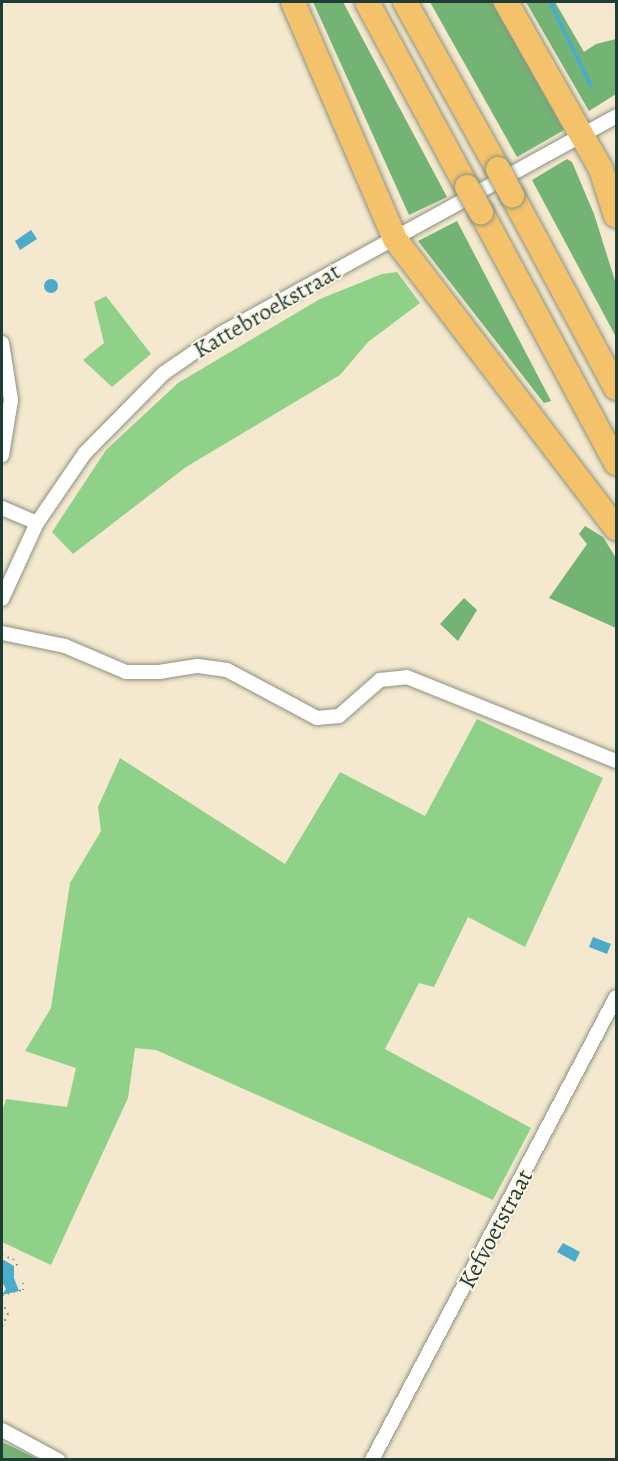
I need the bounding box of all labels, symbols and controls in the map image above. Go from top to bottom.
street label: Kattebroekstraat [188,257,346,365]
street label: Kefvoetstraat [453,1165,539,1293]

